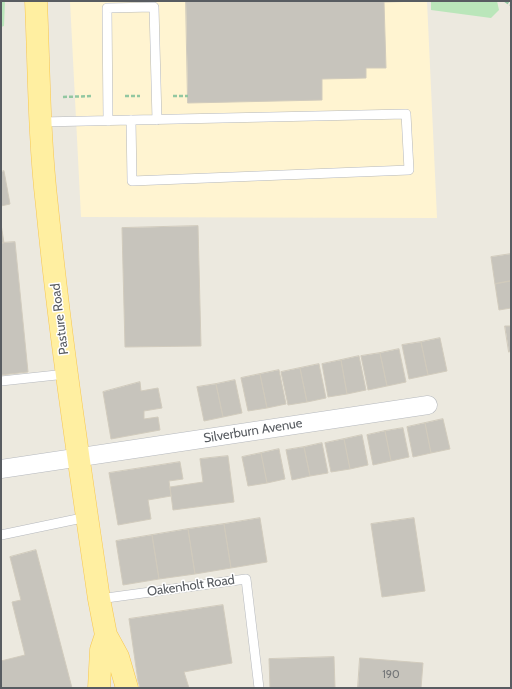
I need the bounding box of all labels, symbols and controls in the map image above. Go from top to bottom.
street label: Pasture Road [48,282,72,356]
street label: Silverburn Avenue [202,415,304,447]
street label: Oakenholt Road [146,572,236,600]
house number: 190 [382,668,400,682]

